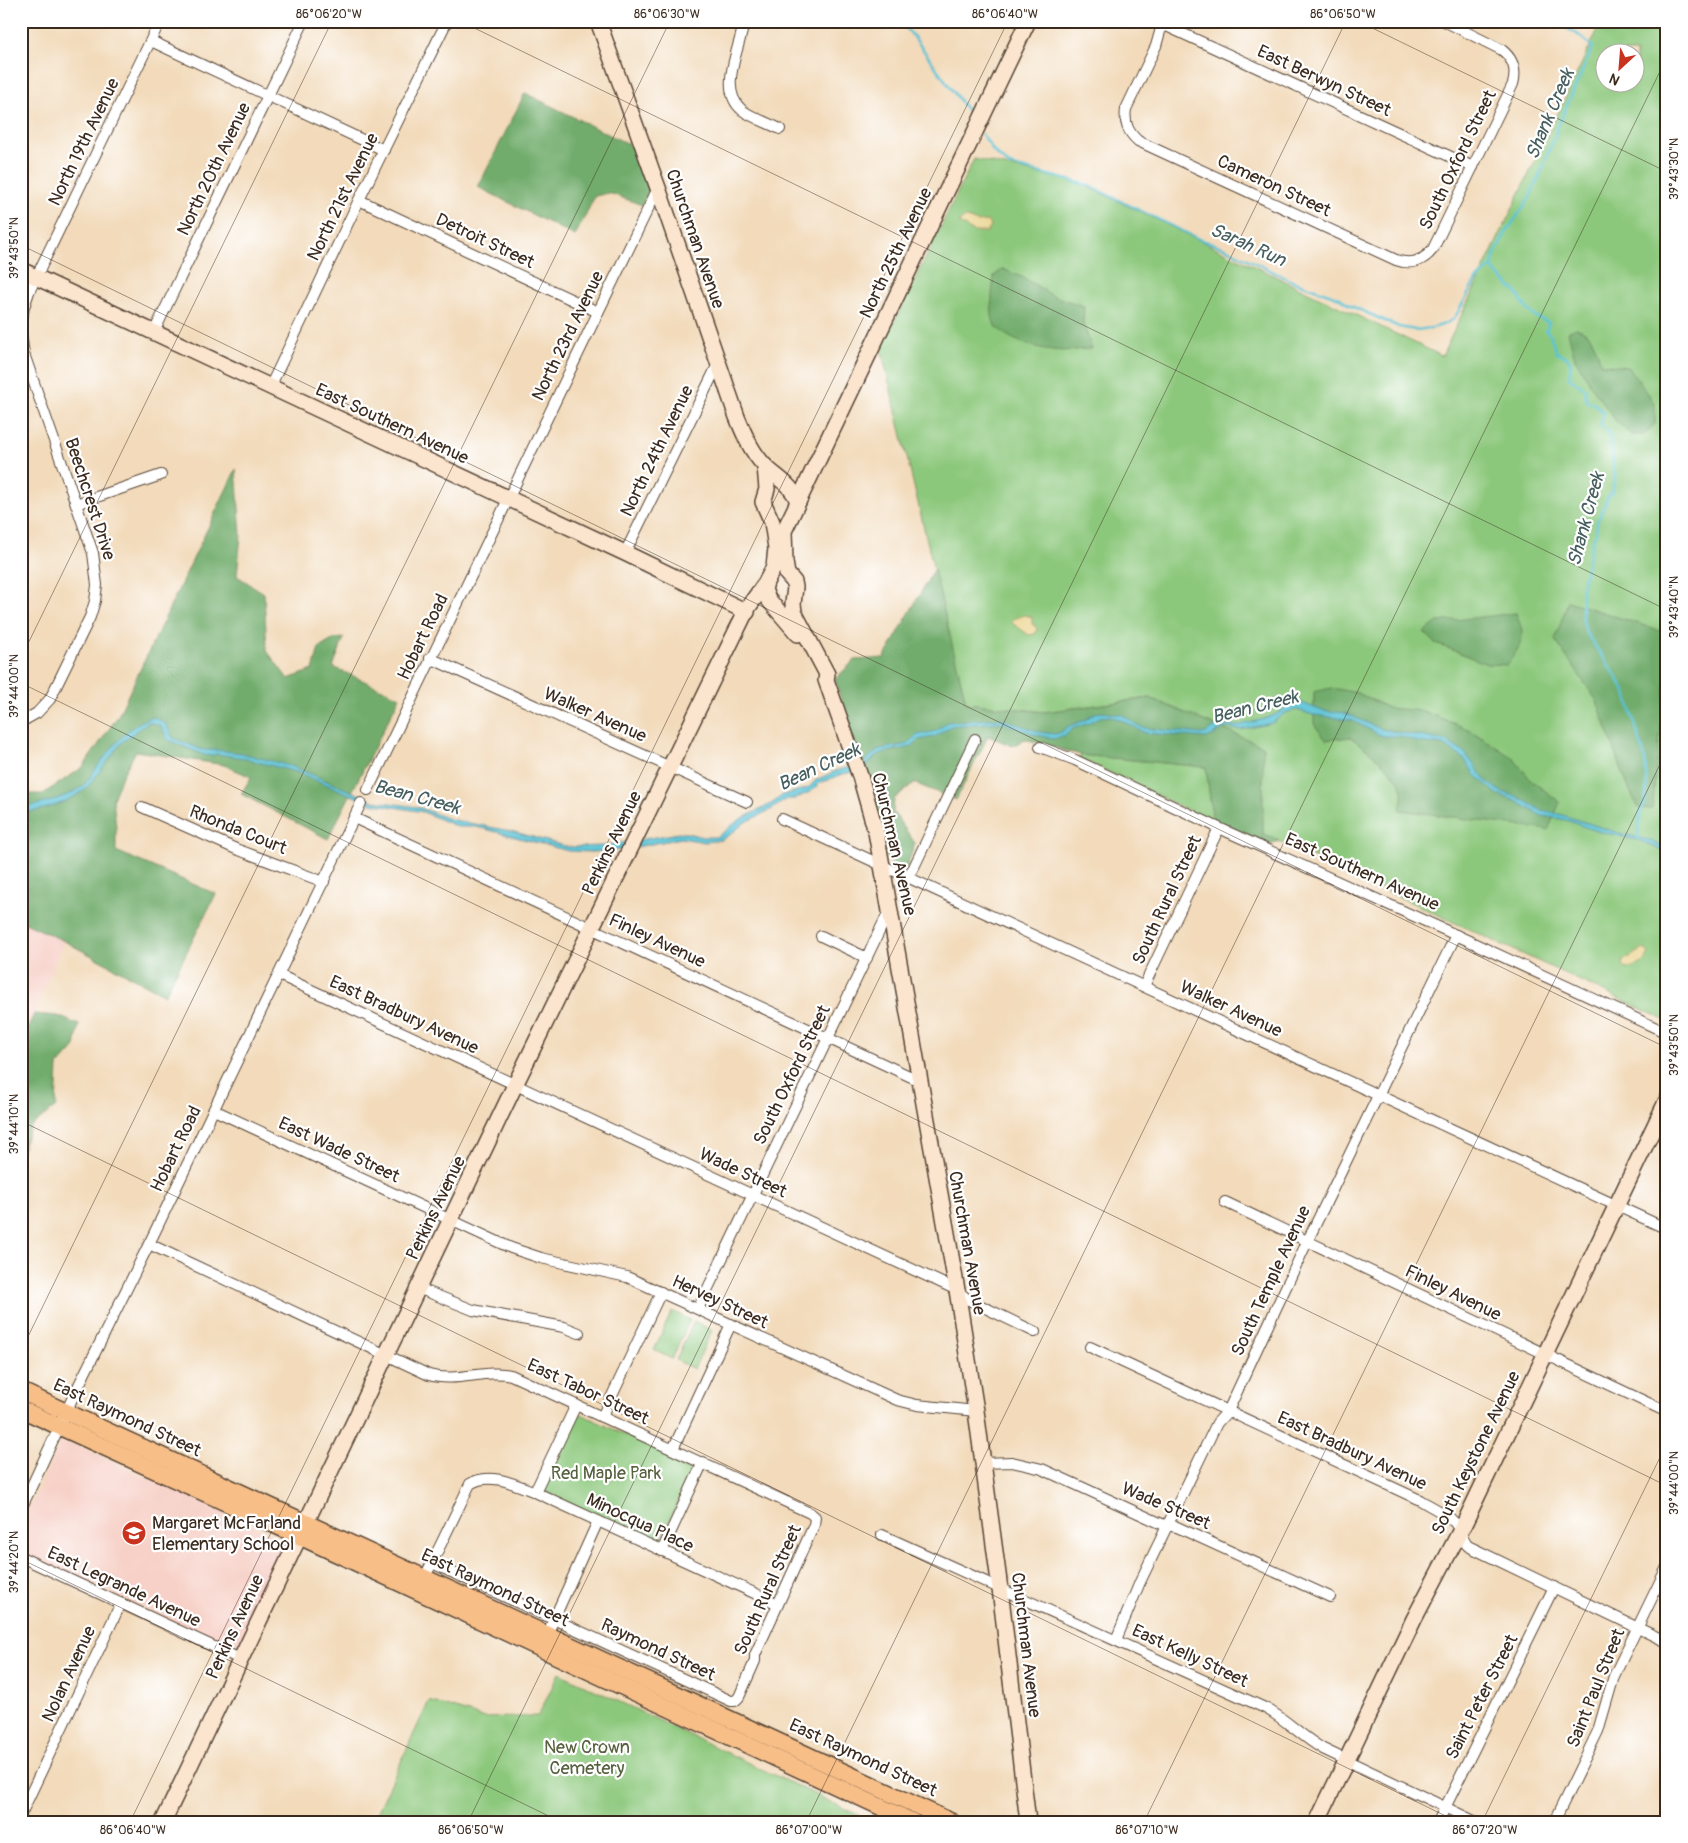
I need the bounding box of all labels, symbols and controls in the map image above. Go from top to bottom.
text: 86°06'20"W [296,7,362,22]
text: 86°06'30"W [634,7,700,22]
text: 86°06'40"W [972,7,1038,22]
text: 86°06'50"W [1310,7,1376,22]
street label: East Berwyn Street [1253,40,1395,122]
north arrow [1596,42,1646,92]
water label: Shank Creek [1520,63,1581,163]
text: N [1607,70,1623,89]
street label: North 19th Avenue [43,74,125,210]
street label: South Oxford Street [1414,86,1502,234]
street label: North 20th Avenue [172,99,256,239]
street label: North 21st Avenue [302,129,384,265]
text: 39°43'30"N [1667,138,1682,200]
street label: Cameron Street [1213,150,1335,223]
street label: Churchman Avenue [660,166,730,312]
street label: North 25th Avenue [854,184,938,322]
street label: Detroit Street [432,208,539,274]
text: 39°43'50"N [7,217,22,279]
water label: Sarah Run [1207,218,1290,273]
street label: North 23rd Avenue [527,267,609,405]
street label: East Southern Avenue [312,378,472,470]
street label: North 24th Avenue [615,381,699,520]
street label: Beechcrest Drive [59,435,121,563]
water label: Shank Creek [1562,468,1611,568]
text: 39°43'40"N [1667,576,1682,638]
street label: Hobart Road [392,590,454,684]
text: 39°44'00"N [7,654,22,718]
street label: Walker Avenue [540,682,650,748]
water label: Bean Creek [1209,684,1303,729]
water label: Bean Creek [774,737,866,796]
street label: Churchman Avenue [866,770,922,918]
water label: Bean Creek [371,774,465,821]
street label: Perkins Avenue [577,787,647,899]
street label: Rhonda Court [186,800,291,860]
street label: East Southern Avenue [1281,828,1443,916]
street label: South Rural Street [1127,831,1207,968]
street label: Finley Avenue [605,909,709,973]
street label: East Bradbury Avenue [326,970,482,1060]
street label: Walker Avenue [1176,975,1286,1043]
street label: South Oxford Street [748,1001,836,1149]
text: 39°43'50"N [1667,1014,1682,1076]
text: 39°44'10"N [7,1094,22,1154]
street label: Hobart Road [145,1102,207,1196]
street label: East Wade Street [275,1112,404,1188]
street label: Wade Street [695,1143,791,1204]
street label: Perkins Avenue [401,1152,471,1264]
street label: Churchman Avenue [943,1169,991,1317]
street label: South Temple Avenue [1226,1202,1316,1360]
street label: Finley Avenue [1401,1260,1505,1326]
street label: Hervey Street [668,1270,772,1335]
street label: East Tabor Street [523,1354,653,1431]
street label: South Keystone Avenue [1426,1367,1526,1539]
street label: East Raymond Street [49,1374,205,1463]
street label: East Bradbury Avenue [1274,1406,1430,1496]
text: 39°44'00"N [1667,1451,1682,1515]
park label: Red Maple Park [551,1462,662,1485]
street label: Wade Street [1118,1477,1215,1535]
street label: Minocqua Place [583,1488,697,1558]
place label: Margaret McFarland Elementary School [152,1512,301,1556]
school or university icon: Margaret McFarland Elementary School [121,1520,147,1546]
street label: South Rural Street [729,1521,807,1659]
text: 39°44'20"N [7,1531,22,1593]
street label: East Legrande Avenue [44,1541,204,1633]
street label: East Raymond Street [417,1544,573,1633]
street label: Perkins Avenue [201,1571,269,1683]
street label: Churchman Avenue [1006,1571,1046,1719]
street label: Raymond Street [597,1613,720,1687]
street label: East Kelly Street [1128,1619,1252,1693]
street label: Nolan Avenue [37,1622,101,1726]
street label: Saint Paul Street [1562,1624,1631,1751]
street label: Saint Peter Street [1441,1630,1524,1763]
street label: East Raymond Street [785,1714,941,1803]
park label: New Crown Cemetery [544,1736,630,1780]
text: 86°06'40"W [100,1823,166,1838]
text: 86°06'50"W [438,1823,504,1838]
text: 86°07'00"W [776,1823,842,1838]
text: 86°07'10"W [1115,1823,1179,1838]
text: 86°07'20"W [1452,1823,1518,1838]

